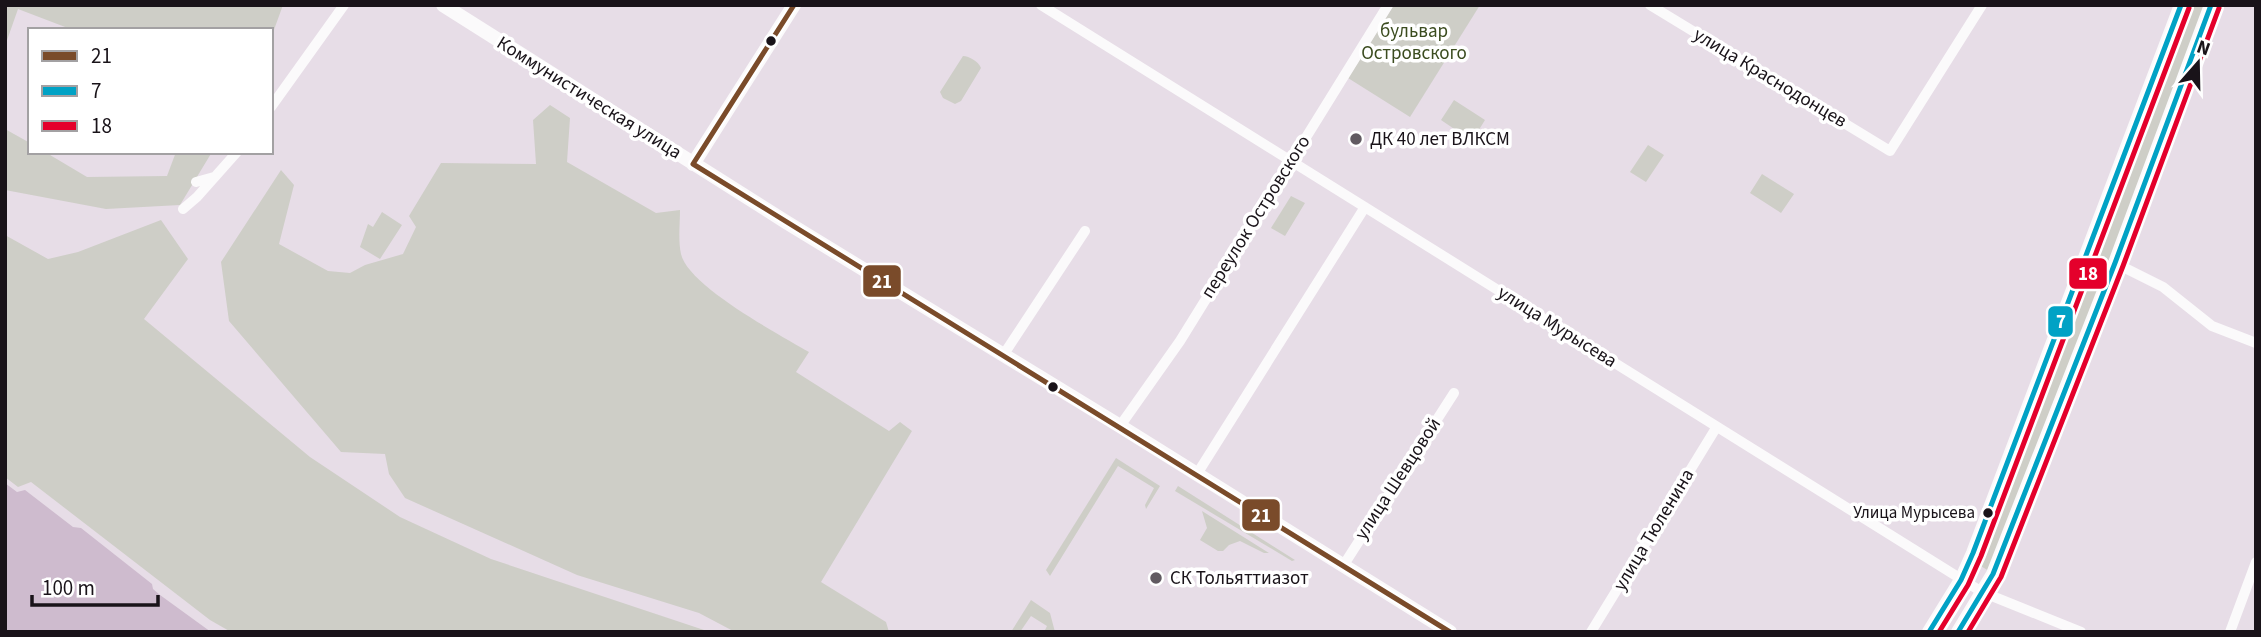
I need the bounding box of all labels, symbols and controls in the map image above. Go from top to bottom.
park label: бульвар Островского [1361,18,1467,67]
street label: улица Краснодонцев [1688,21,1852,135]
legend [28,28,273,154]
north arrow [2163,28,2233,98]
street label: Коммунистическая улица [491,30,687,166]
unlabelled marker [764,34,778,48]
text: N [2193,34,2214,63]
text: 21 [91,41,112,71]
text: 7 [91,76,101,106]
text: 18 [91,111,112,141]
place label: ДК 40 лет ВЛКСМ [1370,126,1510,153]
street label: переулок Островского [1195,130,1317,304]
marker: ДК 40 лет ВЛКСМ [1348,131,1364,147]
line badge: 18 [2068,257,2108,290]
text: 18 [2078,261,2098,288]
line badge: 21 [862,264,902,298]
text: 21 [872,269,892,296]
street label: улица Мурысева [1492,279,1622,375]
line badge: 7 [2047,305,2074,338]
text: 7 [2056,309,2066,336]
unlabelled marker [1046,380,1060,394]
street label: улица Шевцовой [1348,413,1448,545]
street label: улица Тюленина [1607,464,1701,596]
line badge: 21 [1241,498,1281,532]
place label: Улица Мурысева [1853,501,1975,525]
text: 21 [1251,503,1271,530]
marker: Улица Мурысева [1981,506,1995,520]
scale bar [32,564,158,608]
place label: СК Тольяттиазот [1170,565,1309,592]
marker: СК Тольяттиазот [1148,570,1164,586]
text: 100 m [42,573,95,603]

